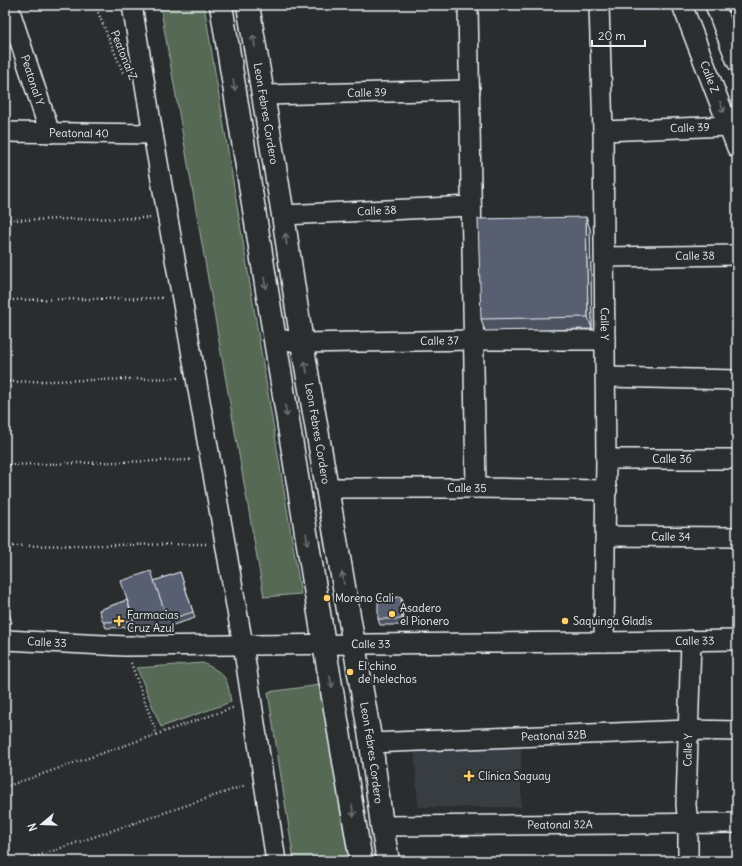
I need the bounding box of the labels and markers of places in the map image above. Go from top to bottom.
place label: Moreno Cali [335,591,394,605]
marker: Moreno Cali [322,593,332,603]
place label: Asadero el Pionero [400,601,449,628]
place label: Farmacias Cruz Azul [127,608,179,635]
marker: Asadero el Pionero [387,609,397,619]
place label: Saquinga Gladis [573,614,652,628]
marker: Farmacias Cruz Azul [114,616,124,626]
marker: Saquinga Gladis [560,616,570,626]
place label: El chino de helechos [358,659,417,686]
marker: El chino de helechos [345,667,355,677]
place label: Clínica Saguay [478,769,551,783]
marker: Clínica Saguay [463,770,475,782]

